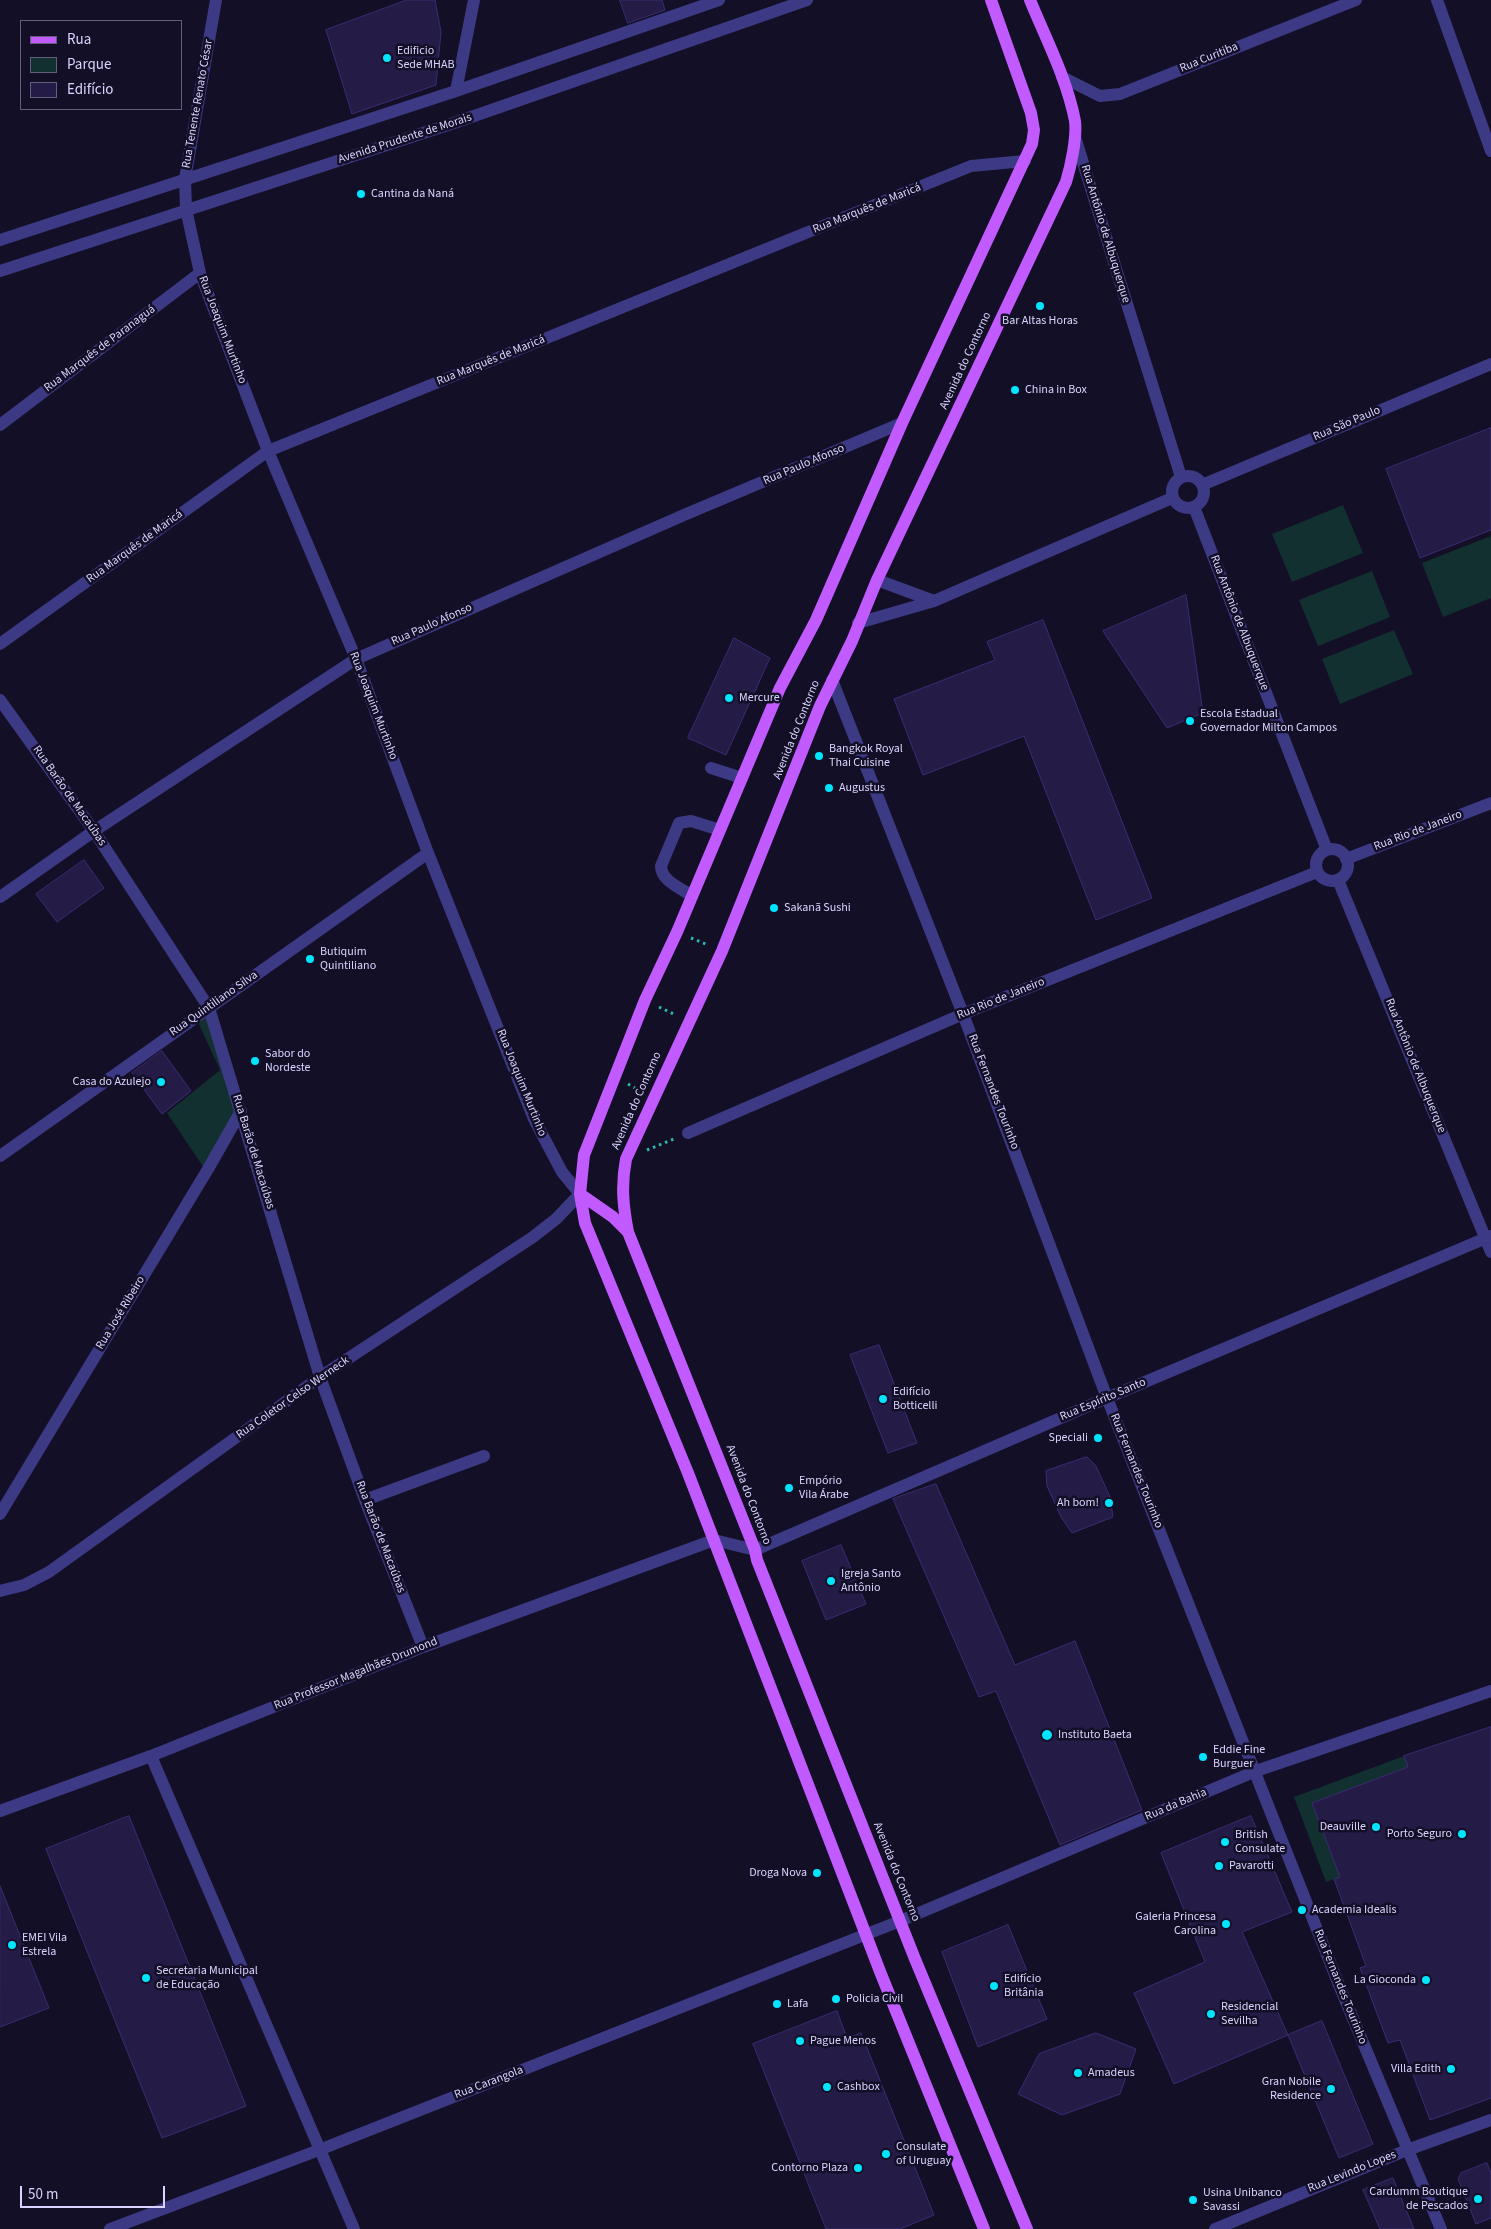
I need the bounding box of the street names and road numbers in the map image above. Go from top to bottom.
street label: Rua Tenente Renato César [180,38,216,170]
street label: Rua Curitiba [1178,40,1240,76]
street label: Avenida Prudente de Morais [336,111,474,167]
street label: Rua Antônio de Albuquerque [1077,163,1133,305]
street label: Rua Marquês de Maricá [811,181,923,237]
street label: Rua Joaquim Murtinho [195,274,249,386]
street label: Rua Marquês de Paranaguá [41,302,159,396]
street label: Avenida do Contorno [937,310,995,412]
street label: Rua Marquês de Maricá [435,333,547,389]
street label: Rua São Paulo [1311,403,1383,445]
street label: Rua Paulo Afonso [761,441,847,489]
street label: Rua Marquês de Maricá [84,507,186,587]
street label: Rua Antônio de Albuquerque [1207,553,1271,693]
street label: Rua Paulo Afonso [389,601,475,649]
street label: Rua Joaquim Murtinho [346,650,400,762]
street label: Avenida do Contorno [771,678,823,782]
street label: Rua Barão de Macaúbas [29,743,109,849]
street label: Rua Rio de Janeiro [1372,808,1464,854]
street label: Rua Quintiliano Silva [167,968,261,1040]
street label: Rua Rio de Janeiro [955,975,1047,1023]
street label: Rua Antônio de Albuquerque [1381,997,1449,1135]
street label: Rua Joaquim Murtinho [493,1027,549,1139]
street label: Rua Fernandes Tourinho [964,1032,1022,1152]
street label: Avenida do Contorno [609,1050,665,1152]
street label: Rua Barão de Macaúbas [229,1093,277,1211]
street label: Rua José Ribeiro [93,1274,149,1352]
street label: Rua Coletor Celso Werneck [234,1354,352,1442]
street label: Rua Espírito Santo [1058,1375,1148,1425]
street label: Rua Fernandes Tourinho [1106,1412,1166,1530]
street label: Avenida do Contorno [722,1443,774,1547]
street label: Rua Barão de Macaúbas [352,1479,408,1595]
street label: Rua Professor Magalhães Drumond [272,1635,440,1713]
street label: Rua da Bahia [1143,1786,1209,1824]
street label: Avenida do Contorno [870,1820,922,1924]
street label: Rua Fernandes Tourinho [1310,1928,1370,2046]
street label: Rua Carangola [452,2063,526,2103]
street label: Rua Levindo Lopes [1306,2148,1398,2196]

